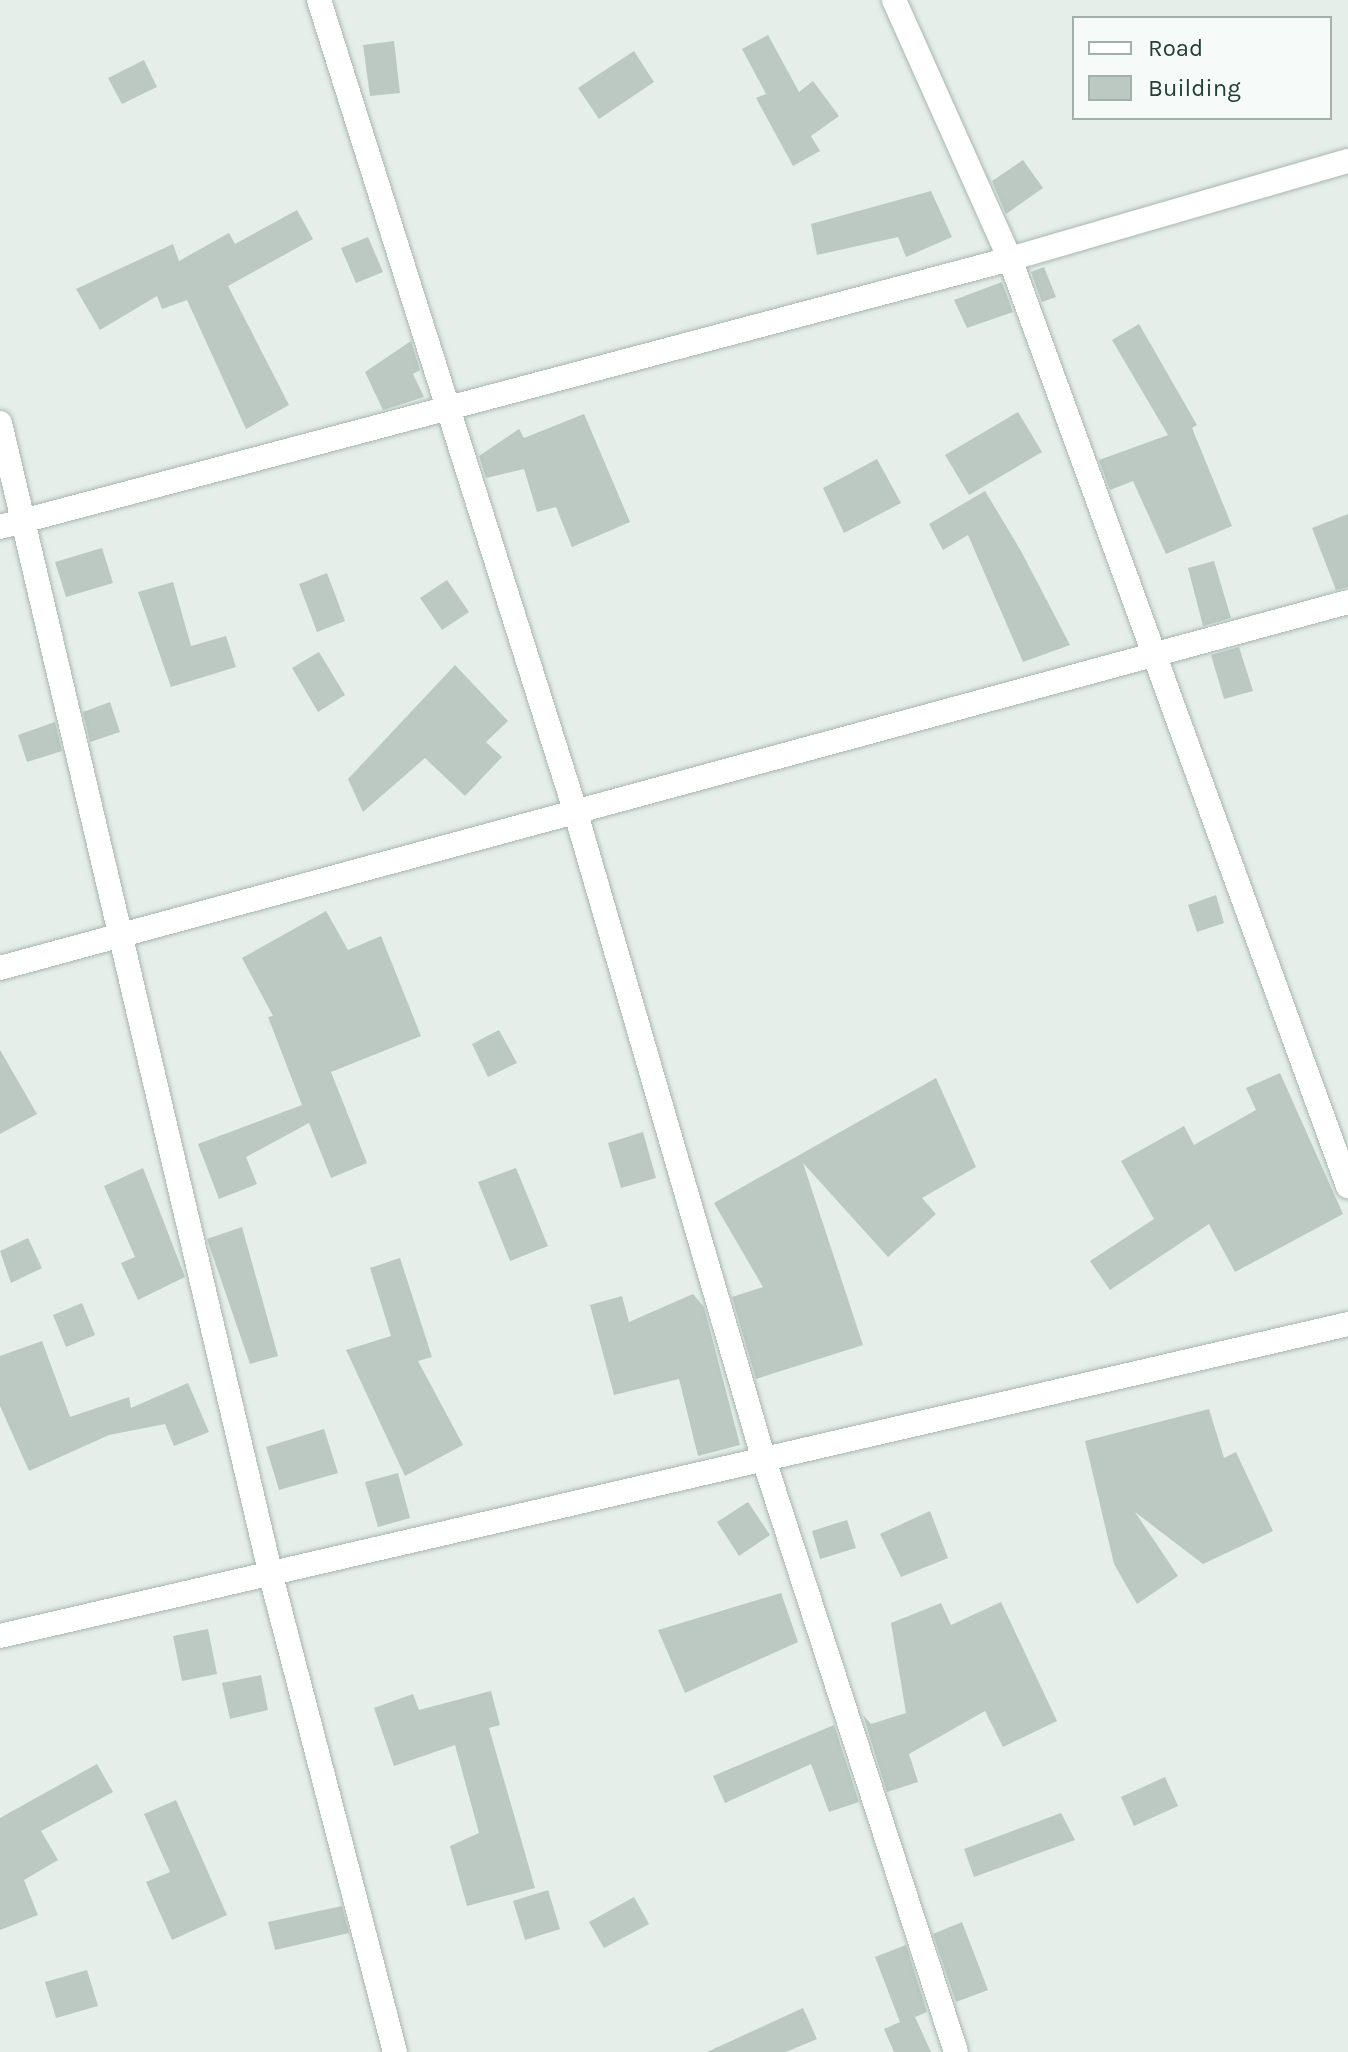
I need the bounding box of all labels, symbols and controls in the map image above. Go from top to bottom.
legend [1072,16,1332,120]
text: Road [1148,34,1203,62]
text: Building [1148,74,1241,102]

